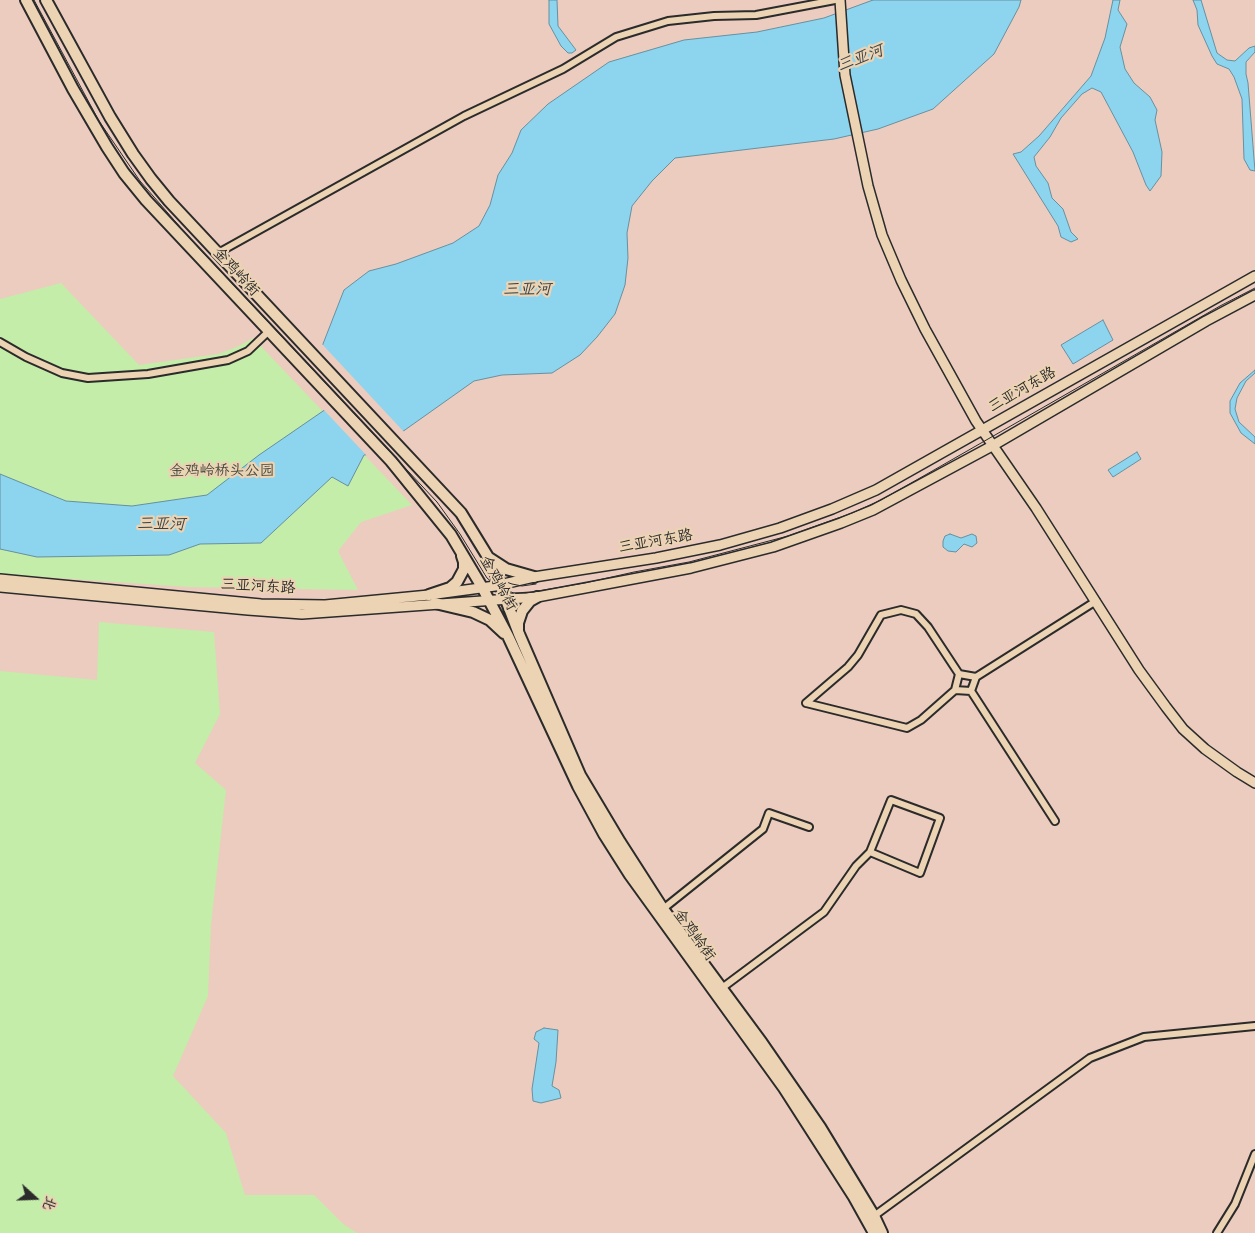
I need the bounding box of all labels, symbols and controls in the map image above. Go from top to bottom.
water label: 三亚河 [835,42,887,78]
street label: 金鸡岭街 [208,245,262,301]
water label: 三亚河 [503,281,551,301]
street label: 三亚河东路 [986,364,1060,418]
park label: 金鸡岭桥头公园 [170,463,274,481]
water label: 三亚河 [137,516,185,536]
street label: 三亚河东路 [618,528,694,558]
street label: 金鸡岭街 [475,553,519,615]
street label: 三亚河东路 [220,577,296,599]
street label: 金鸡岭街 [668,906,718,966]
north arrow [10,1173,60,1223]
text: 北 [36,1193,62,1213]

